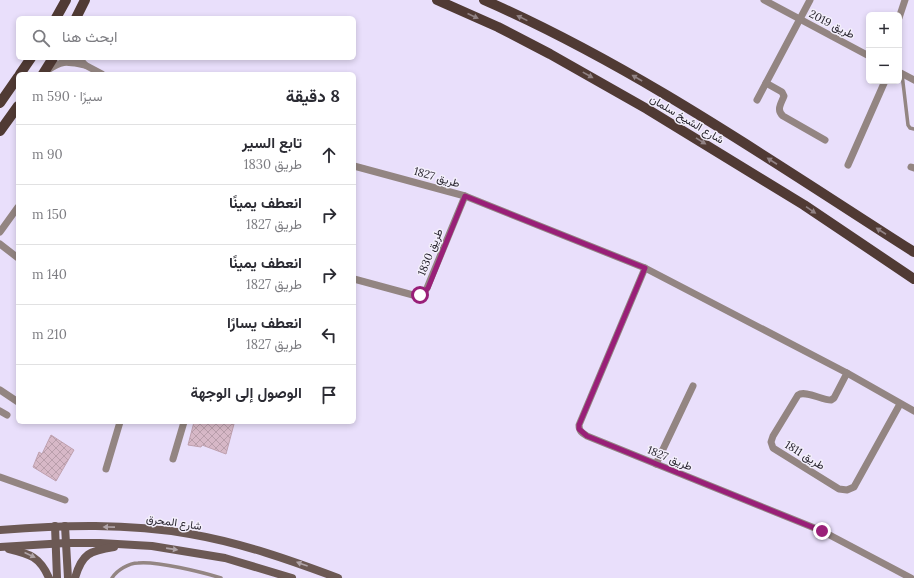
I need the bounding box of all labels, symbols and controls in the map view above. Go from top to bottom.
street label: طريق 2019 [807,7,857,41]
one-way arrow [467,12,479,19]
map controls [866,12,902,84]
button: + [866,12,902,48]
one-way arrow [517,14,528,21]
search box [16,16,356,60]
icon: search [30,27,52,49]
text: ابحث هنا [62,27,117,46]
button: − [866,48,902,84]
one-way arrow [583,72,594,79]
one-way arrow [631,75,643,82]
text: 8 دقيقة [286,85,340,107]
text: سيرًا · 590 m [32,88,102,105]
street label: شارع الشيخ سلمان [647,91,727,148]
text: تابع السير [242,133,302,152]
one-way arrow [696,137,706,145]
icon: ahead [318,144,340,166]
text: 90 m [32,146,63,163]
text: طريق 1830 [244,156,302,173]
one-way arrow [767,157,777,165]
street label: طريق 1827 [412,164,462,190]
text: انعطف يمينًا [229,193,302,212]
icon: right [318,204,340,226]
text: 150 m [32,206,67,223]
one-way arrow [806,206,816,214]
text: طريق 1827 [246,216,302,233]
street label: طريق 1830 [414,226,446,278]
one-way arrow [875,228,887,235]
text: انعطف يمينًا [229,253,302,272]
icon: right [318,264,340,286]
text: 140 m [32,266,67,283]
text: طريق 1827 [246,276,302,293]
route start [411,286,429,304]
text: انعطف يسارًا [227,313,302,332]
icon: left [318,324,340,346]
text: 210 m [32,326,67,343]
text: طريق 1827 [246,336,302,353]
text: الوصول إلى الوجهة [190,383,302,402]
icon: arrive [318,384,340,406]
street label: طريق 1811 [782,437,828,473]
street label: طريق 1827 [645,443,695,473]
street label: شارع المحرق [145,511,203,534]
route end [813,522,831,540]
one-way arrow [103,523,115,530]
one-way arrow [166,546,178,552]
one-way arrow [24,552,35,558]
one-way arrow [295,561,307,567]

